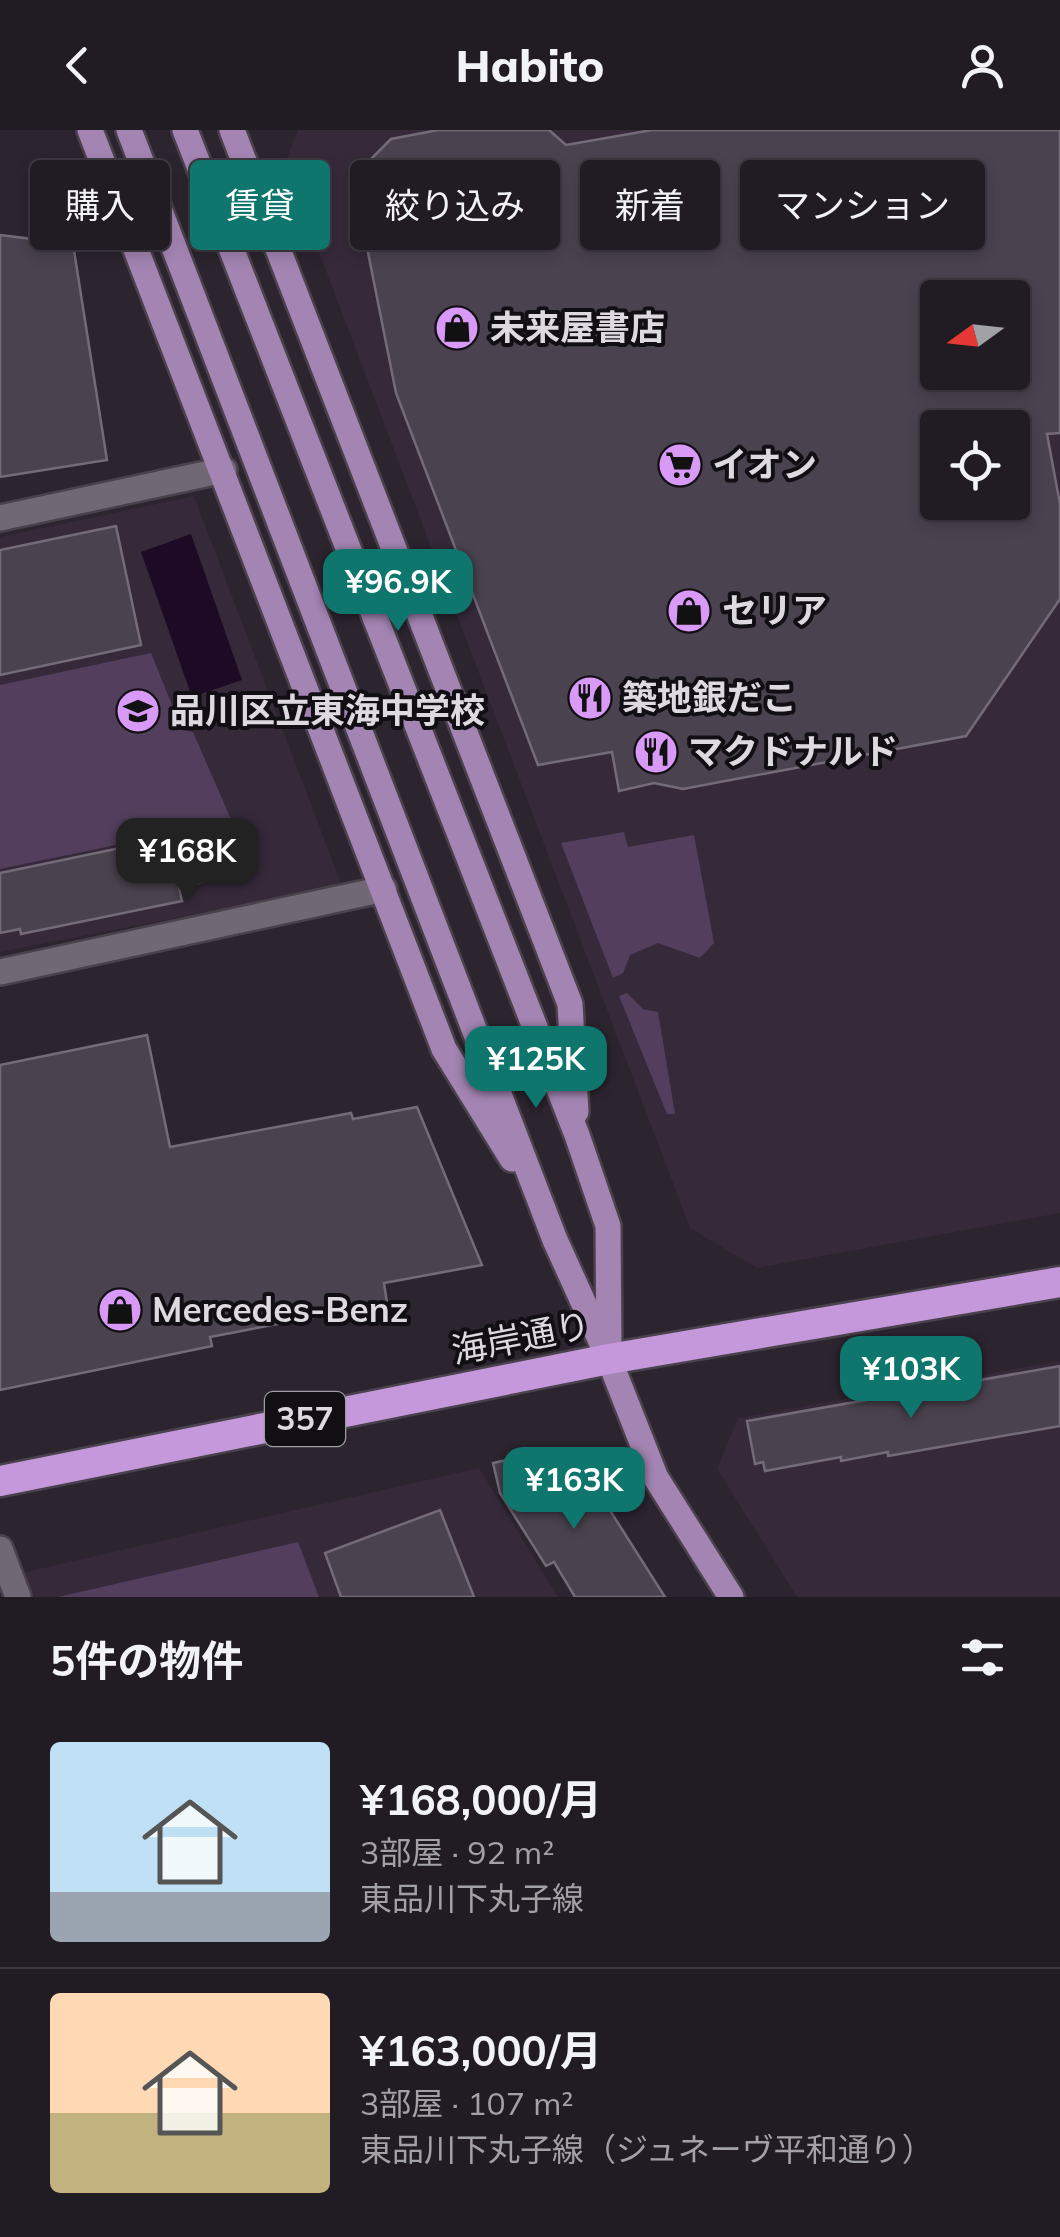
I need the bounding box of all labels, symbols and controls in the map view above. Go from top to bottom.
text: Habito [455,37,605,93]
icon: back [50,38,105,93]
icon: person [955,38,1010,93]
chip: 購入 [30,160,170,250]
chip: 賃貸 [190,160,330,250]
chip: 絞り込み [350,160,560,250]
chip: 新着 [580,160,720,250]
chip: マンション [740,160,985,250]
north arrow [920,280,1030,390]
map controls [920,280,1030,520]
shop icon: 未来屋書店 [434,305,480,351]
place label: 未来屋書店 [490,305,665,349]
button: locate [920,410,1030,520]
supermarket icon: イオン [657,442,703,488]
place label: イオン [712,442,817,486]
pin: ¥96.9K [317,549,479,634]
text: ¥96.9K [345,561,451,601]
shop icon: セリア [666,588,712,634]
place label: セリア [722,588,827,632]
restaurant icon: 築地銀だこ [567,675,613,721]
place label: 築地銀だこ [622,675,797,719]
school or university icon: 品川区立東海中学校 [115,688,161,734]
place label: 品川区立東海中学校 [170,688,485,732]
restaurant icon: マクドナルド [633,729,679,775]
place label: マクドナルド [688,729,898,773]
pin: ¥168K [117,818,257,903]
text: ¥168K [138,830,236,870]
pin: ¥125K [466,1026,606,1111]
text: ¥125K [487,1038,585,1078]
shop icon: Mercedes-Benz [97,1287,143,1333]
place label: Mercedes-Benz [152,1287,408,1331]
street label: 海岸通り [448,1302,594,1372]
pin: ¥103K [841,1336,981,1421]
text: ¥103K [862,1348,960,1388]
road number: 357 [265,1392,345,1446]
pin: ¥163K [504,1447,644,1532]
text: ¥163K [525,1459,623,1499]
icon: filters [955,1630,1010,1685]
text: 5件の物件 [50,1634,243,1687]
text: ¥168,000/月 [360,1773,602,1826]
icon: home [130,1782,250,1902]
text: 3部屋 · 92 m² [360,1832,554,1872]
text: 東品川下丸子線 [360,1878,584,1918]
text: ¥163,000/月 [360,2024,602,2077]
icon: home [130,2033,250,2153]
text: 3部屋 · 107 m² [360,2083,574,2123]
text: 東品川下丸子線（ジュネーヴ平和通り） [360,2129,934,2169]

